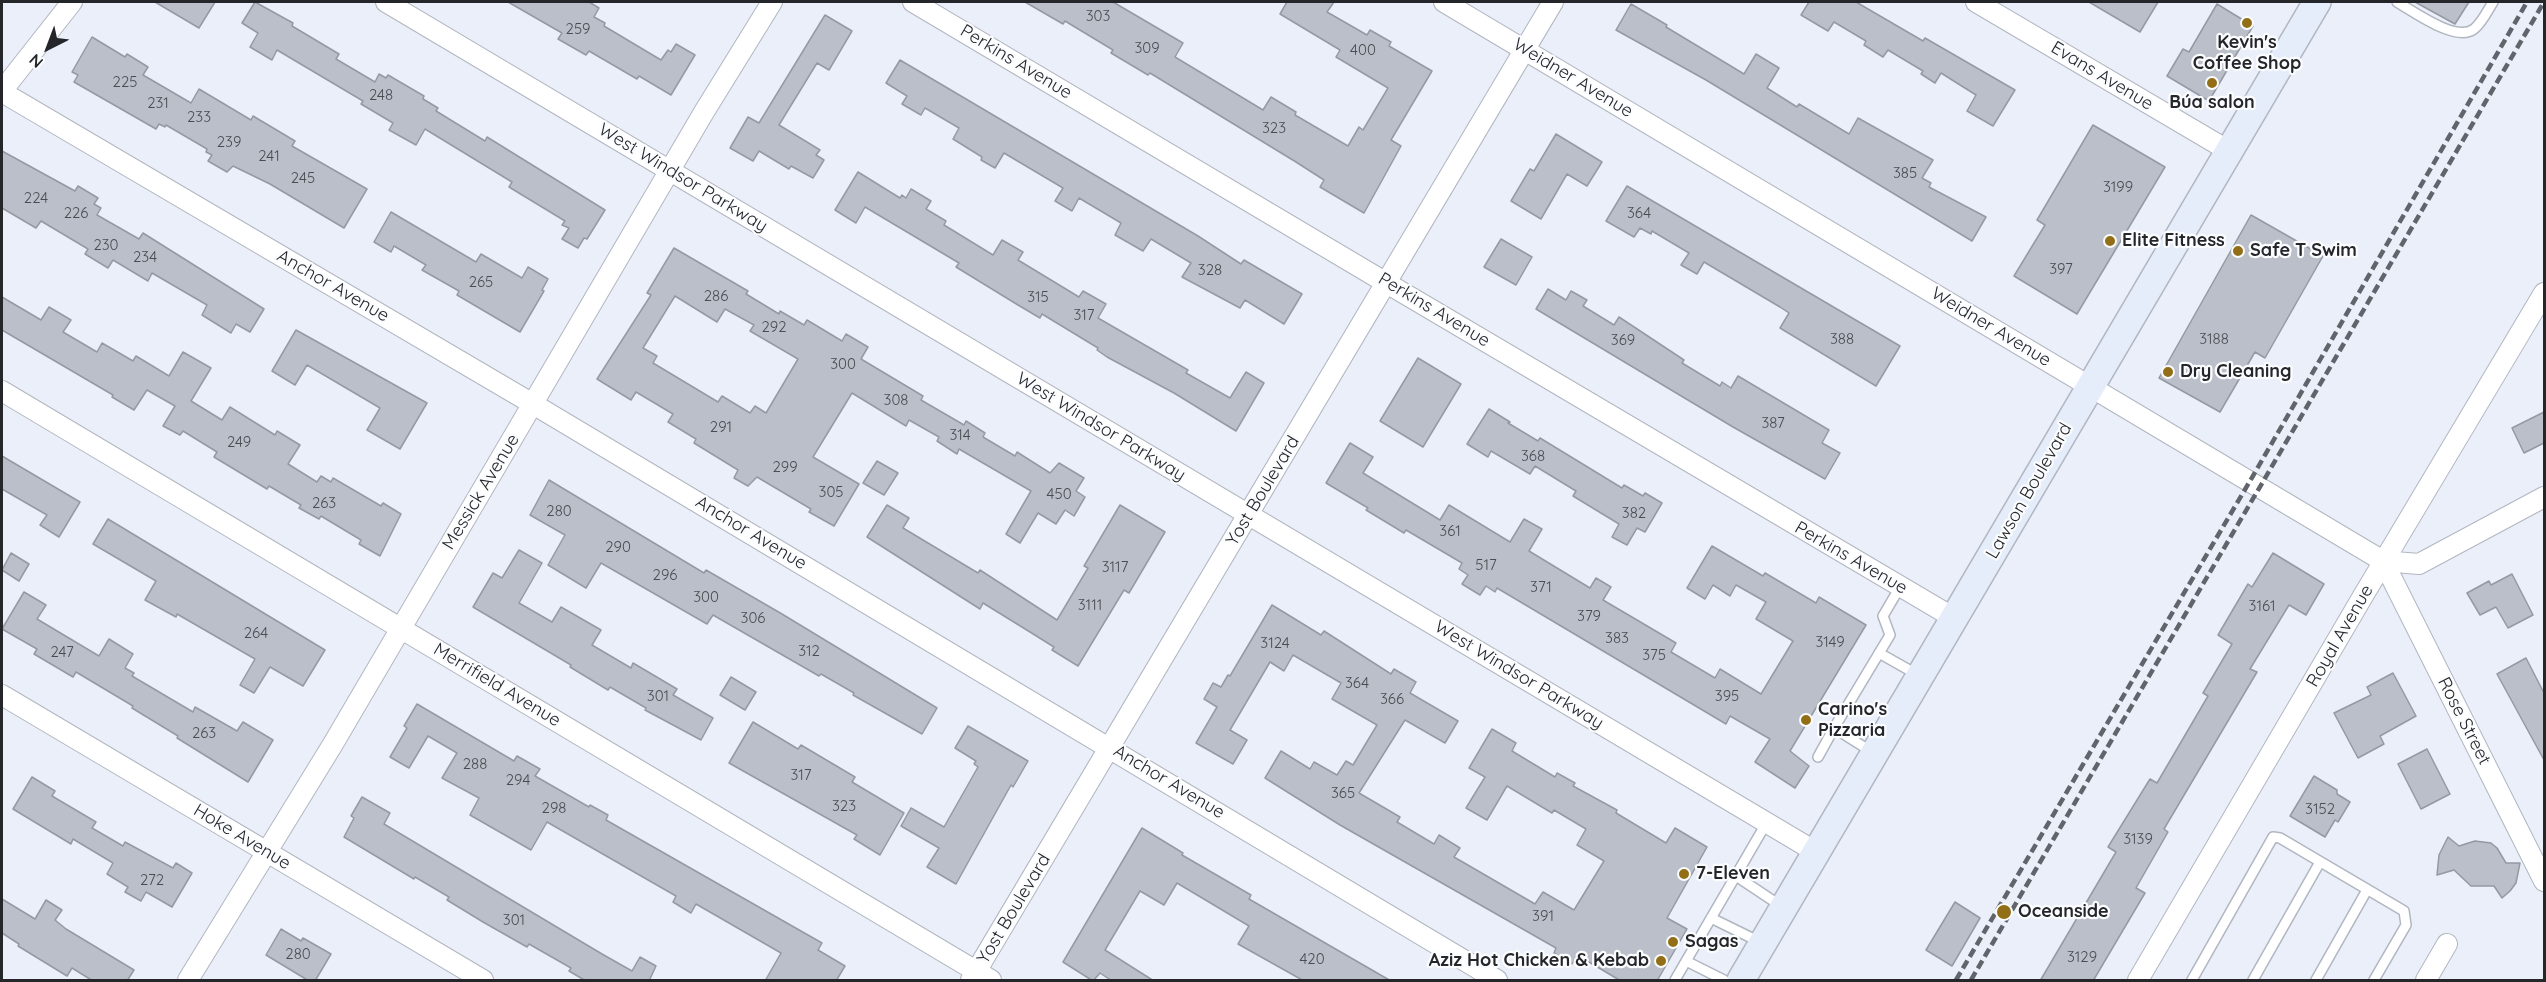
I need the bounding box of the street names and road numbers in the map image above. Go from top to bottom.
street label: Perkins Avenue [956,20,1076,104]
street label: Weidner Avenue [1509,34,1637,122]
street label: Evans Avenue [2047,37,2157,115]
street label: West Windsor Parkway [595,119,771,237]
street label: Anchor Avenue [273,245,393,327]
street label: Perkins Avenue [1374,268,1494,352]
street label: Weidner Avenue [1927,283,2055,371]
street label: West Windsor Parkway [1013,368,1189,486]
street label: Lawson Boulevard [1981,419,2077,563]
street label: Messick Avenue [438,430,524,554]
street label: Yost Boulevard [1222,432,1304,550]
street label: Anchor Avenue [691,491,811,575]
street label: Perkins Avenue [1791,517,1911,599]
street label: Royal Avenue [2302,581,2378,691]
street label: West Windsor Parkway [1431,616,1607,734]
street label: Merrifield Avenue [429,639,565,731]
street label: Rose Street [2433,674,2495,768]
street label: Anchor Avenue [1109,740,1229,824]
street label: Hoke Avenue [189,799,295,875]
street label: Yost Boulevard [973,850,1055,968]

